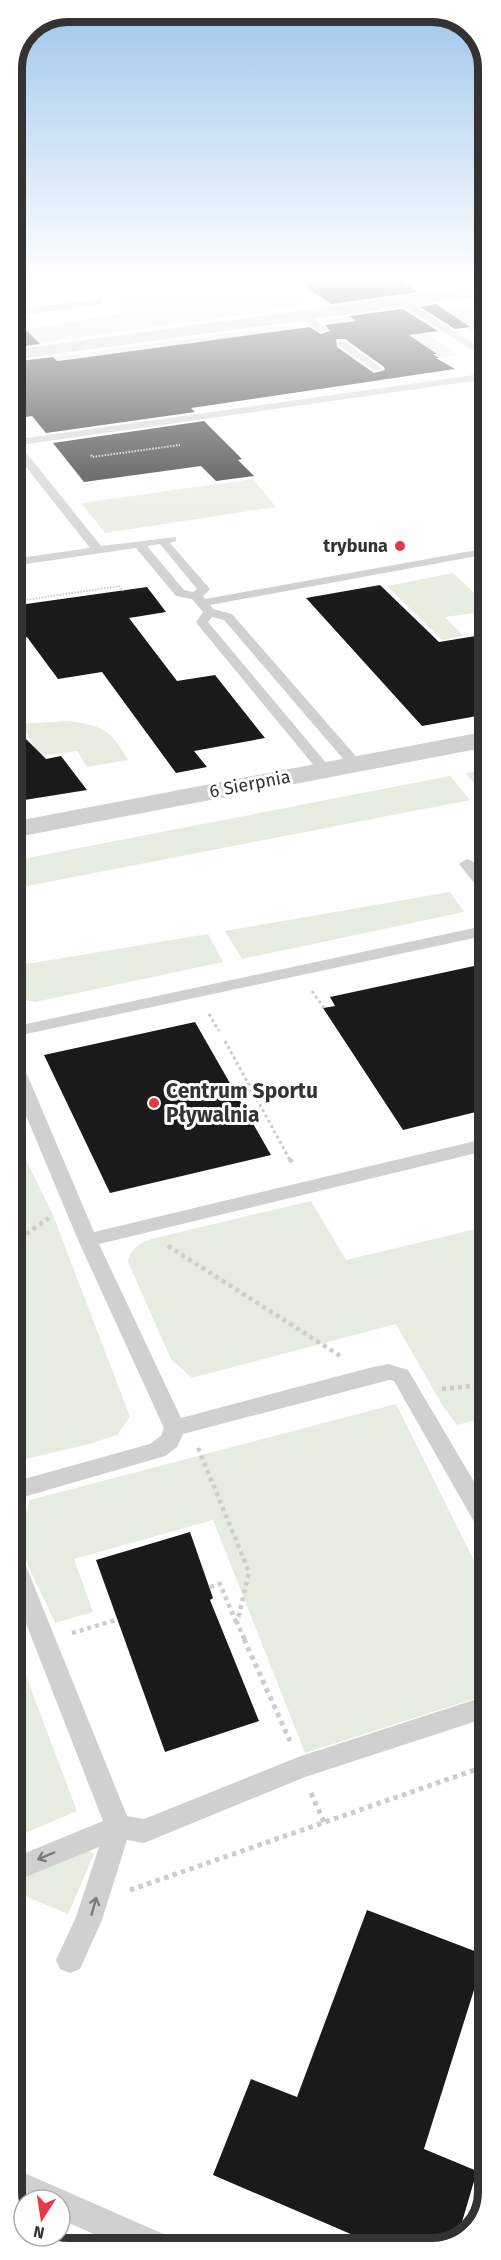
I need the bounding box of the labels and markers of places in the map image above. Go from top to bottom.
place label: trybuna [323,535,388,557]
marker: trybuna [393,539,407,553]
place label: Centrum Sportu Pływalnia [166,1078,318,1128]
marker: Centrum Sportu Pływalnia [147,1096,161,1110]

